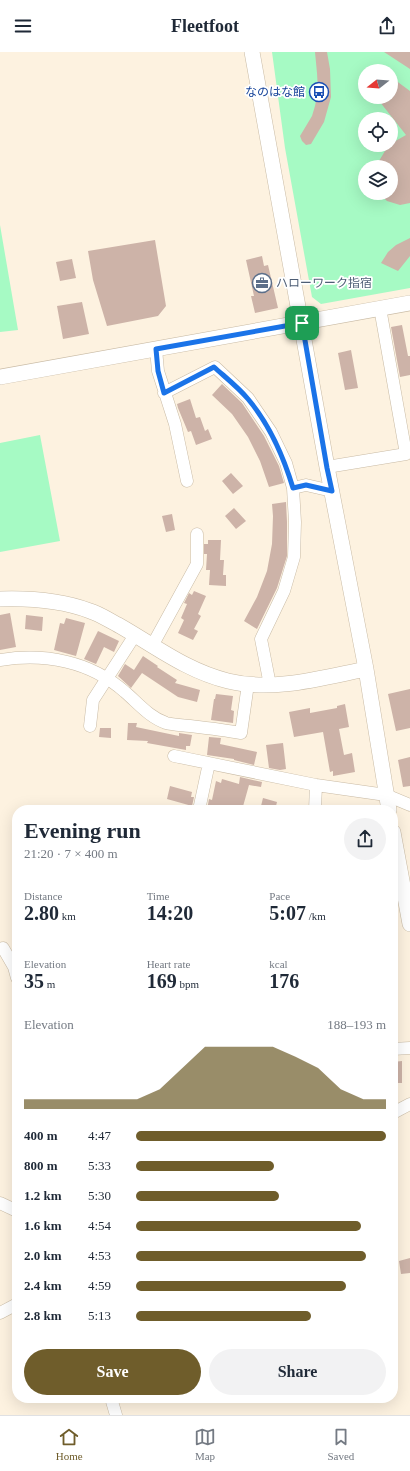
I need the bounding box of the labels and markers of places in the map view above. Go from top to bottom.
bus stop icon: なのはな館 [308,81,330,103]
place label: なのはな館 [245,85,305,99]
office icon: ハローワーク指宿 [251,272,273,294]
place label: ハローワーク指宿 [276,276,372,290]
pin [285,306,319,340]

